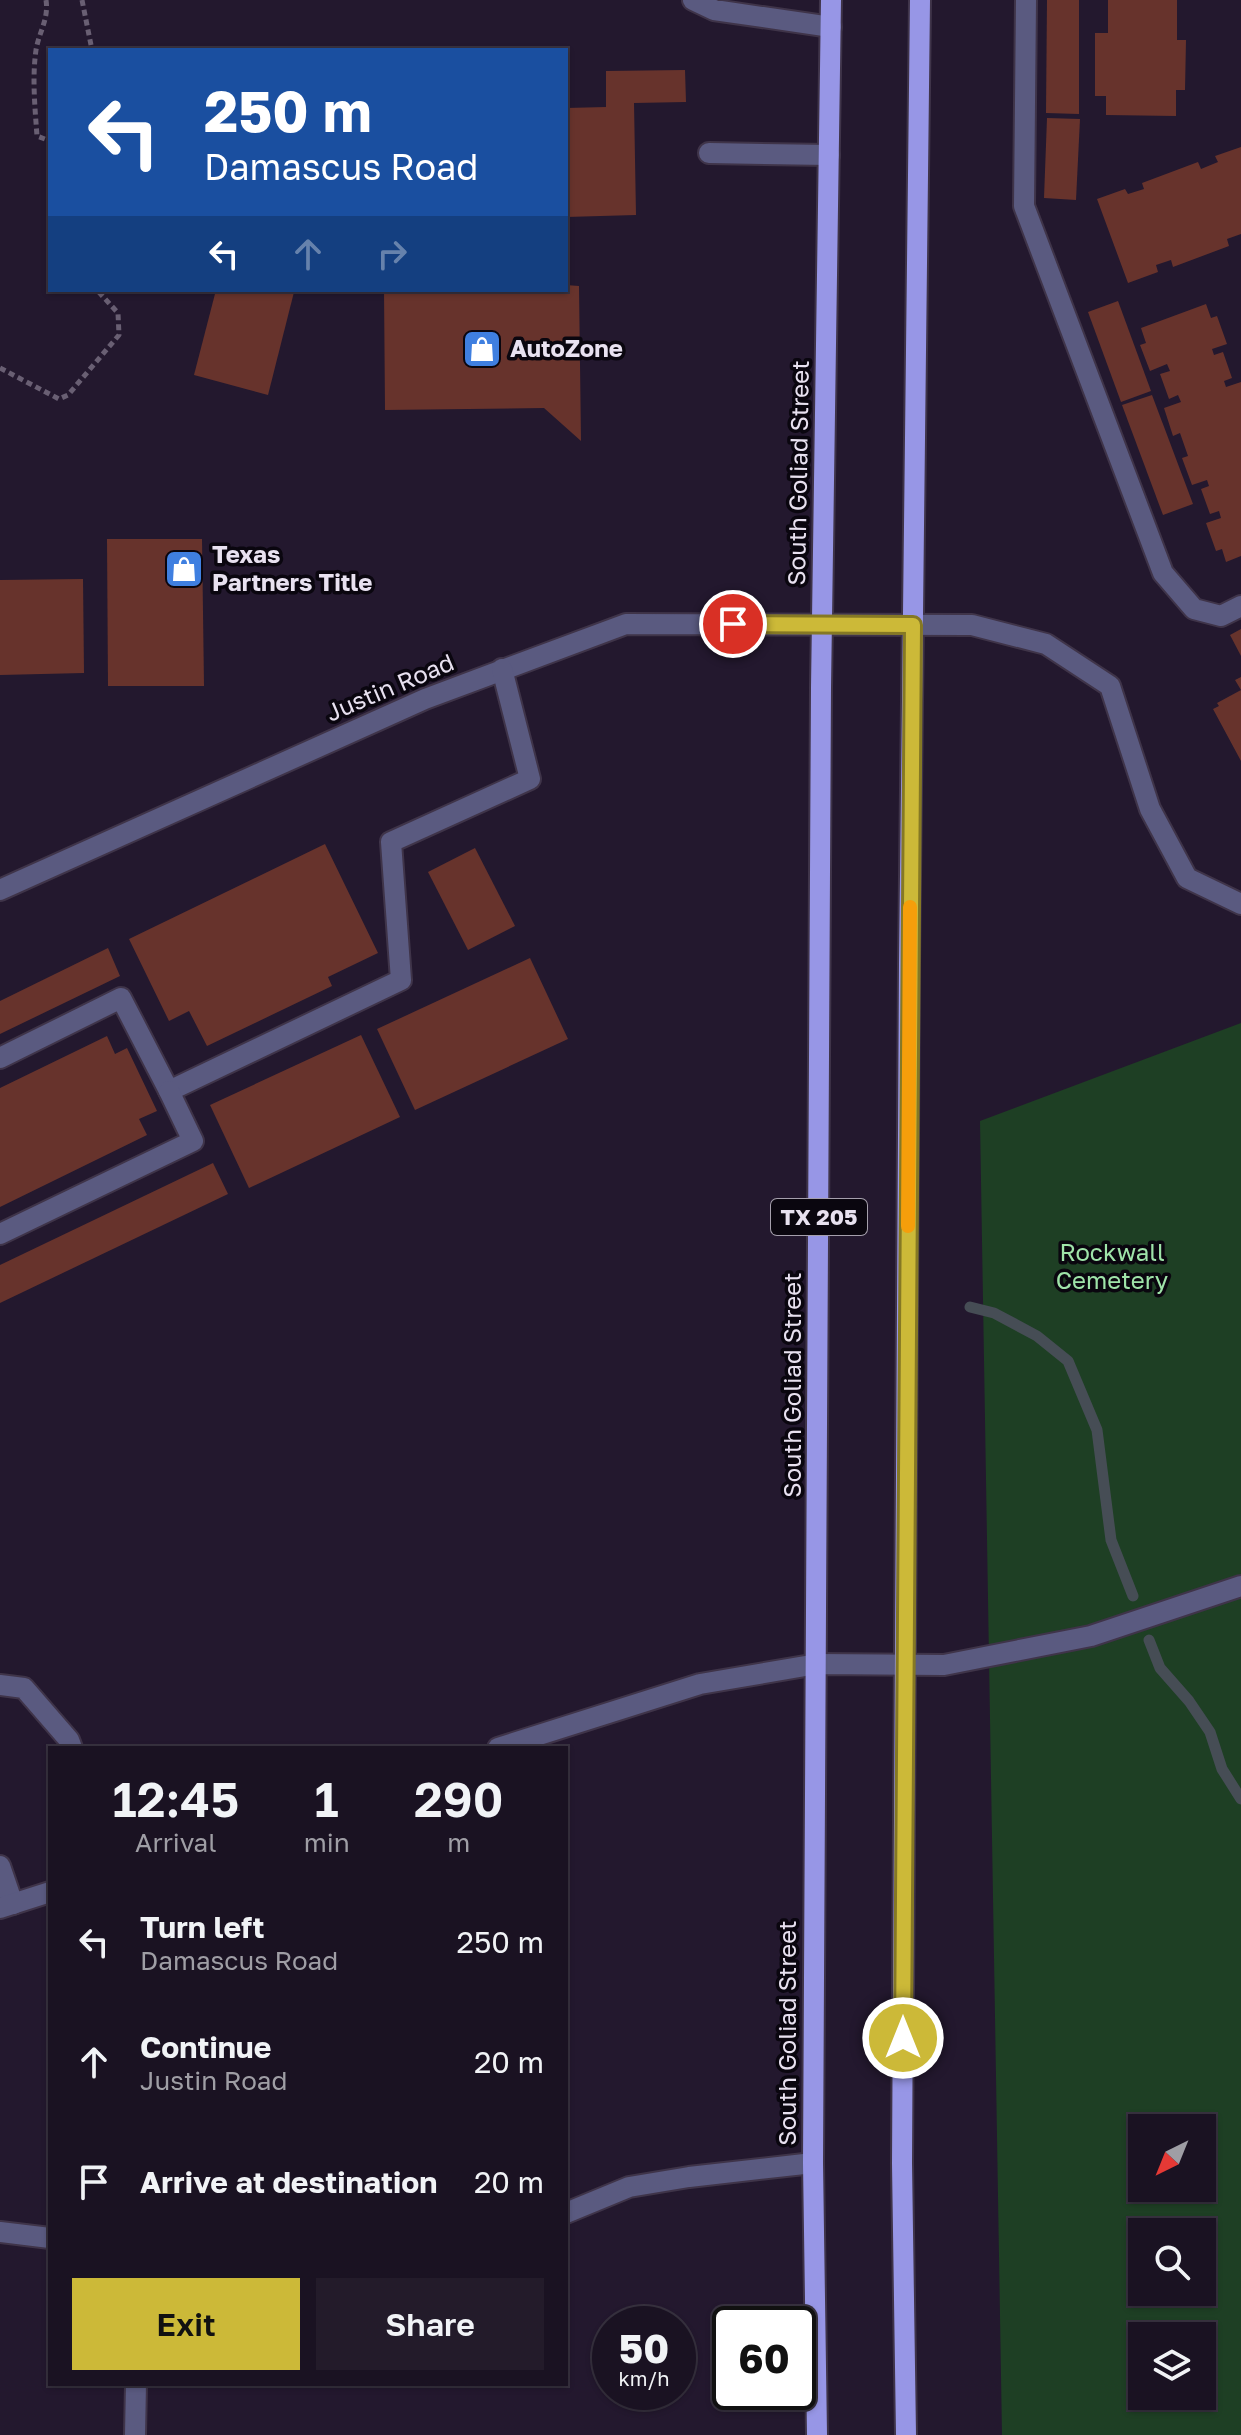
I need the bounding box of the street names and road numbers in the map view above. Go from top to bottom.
street label: South Goliad Street [781,360,814,586]
street label: Justin Road [321,647,458,727]
road number: TX 205 [771,1199,867,1235]
street label: South Goliad Street [777,1272,806,1498]
street label: South Goliad Street [772,1920,801,2146]

